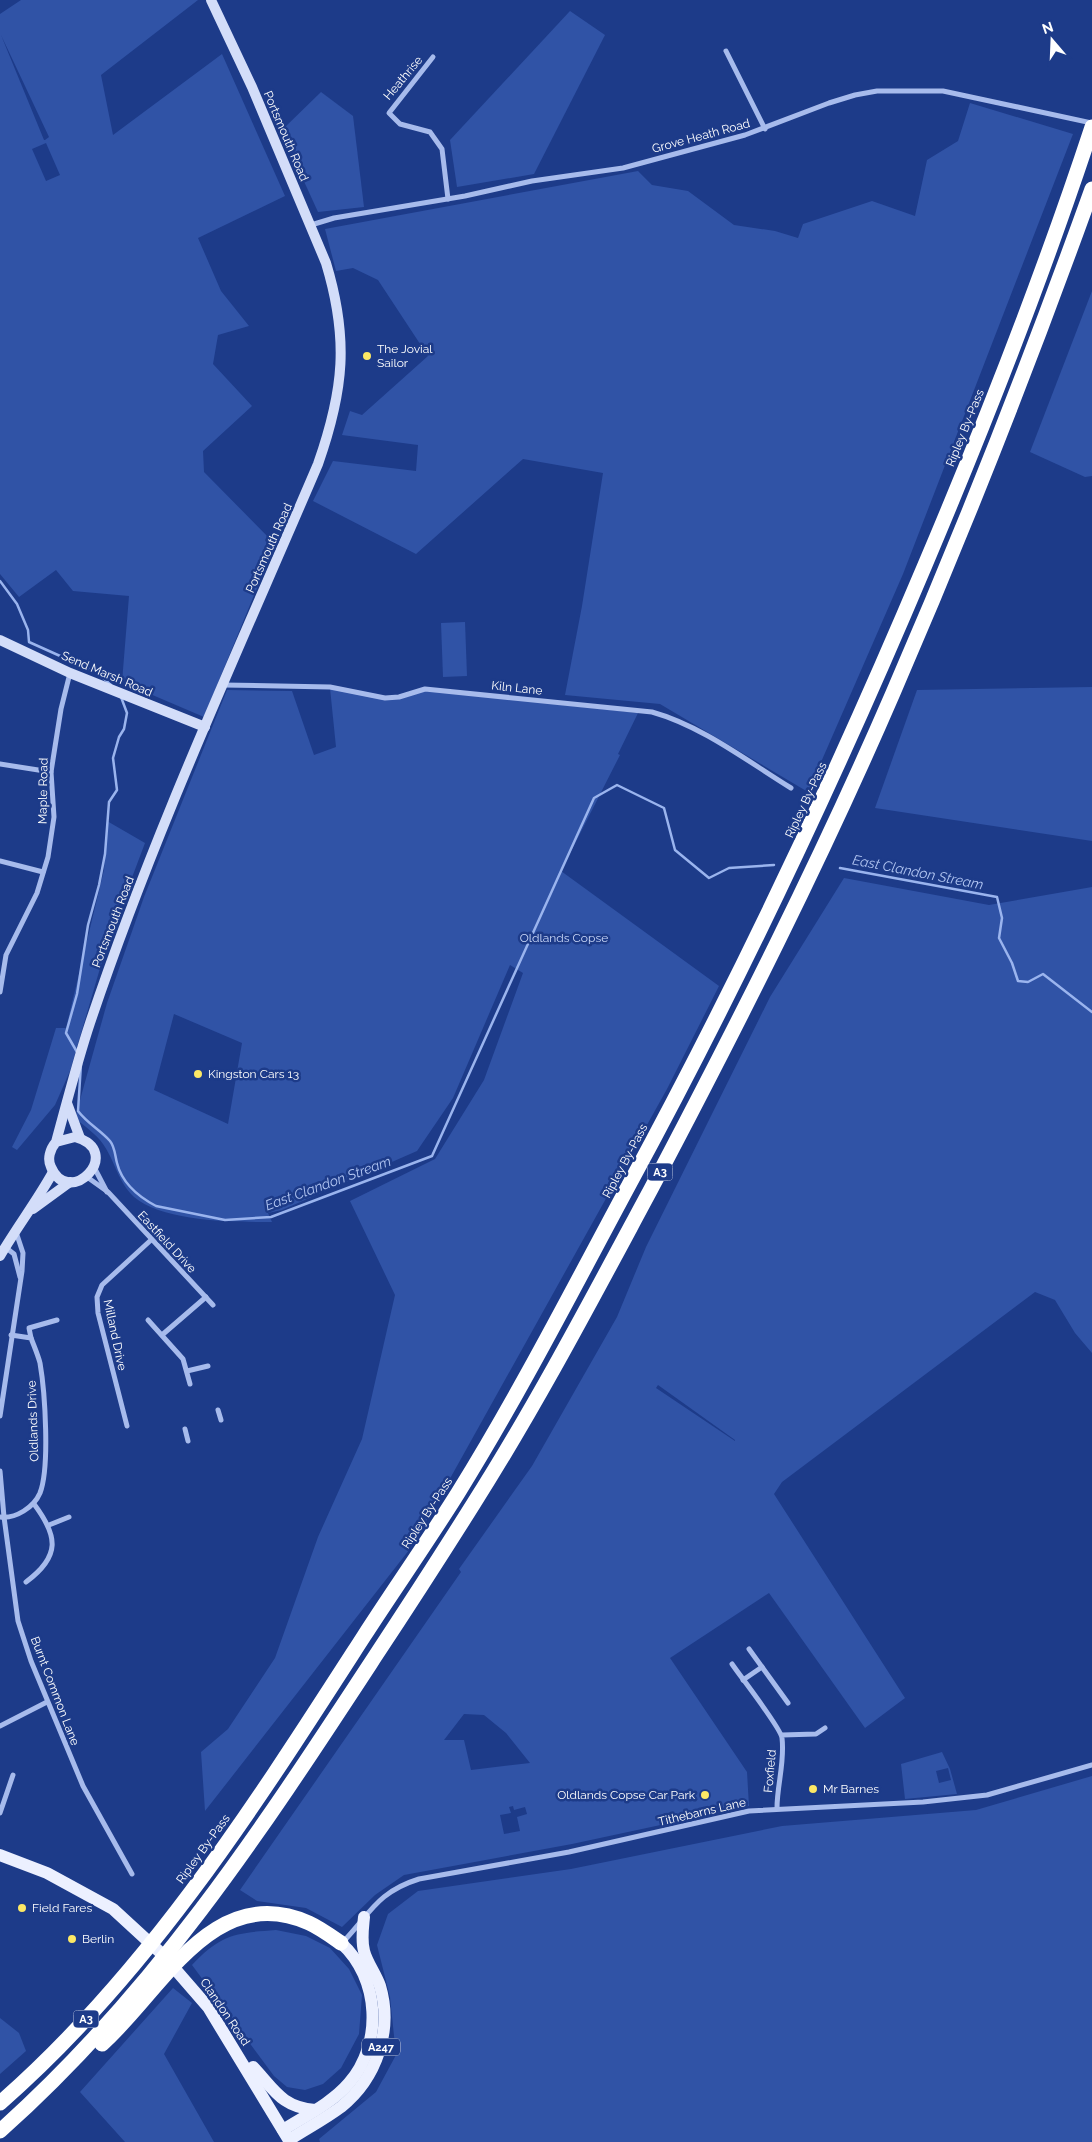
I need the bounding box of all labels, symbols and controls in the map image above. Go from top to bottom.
north arrow [1027,15,1077,65]
text: N [1040,18,1055,37]
street label: Heathrise [381,53,425,103]
street label: Portsmouth Road [261,89,311,183]
street label: Grove Heath Road [650,116,752,156]
place label: The Jovial Sailor [377,342,433,370]
marker: The Jovial Sailor [361,350,373,362]
street label: Ripley By-Pass [943,387,987,469]
street label: Portsmouth Road [243,501,295,595]
street label: Send Marsh Road [59,648,155,700]
street label: Kiln Lane [491,678,543,698]
street label: Maple Road [35,758,51,824]
street label: Ripley By-Pass [782,760,830,840]
water label: East Clandon Stream [851,851,985,893]
street label: Portsmouth Road [89,874,137,970]
park label: Oldlands Copse [520,931,608,945]
place label: Kingston Cars 13 [208,1067,299,1081]
marker: Kingston Cars 13 [192,1068,204,1080]
street label: Ripley By-Pass [600,1121,651,1201]
water label: East Clandon Stream [263,1153,393,1213]
road number: A3 [648,1164,672,1180]
street label: Eastfield Drive [135,1208,199,1276]
street label: Milland Drive [101,1298,129,1372]
street label: Oldlands Drive [25,1380,41,1462]
street label: Ripley By-Pass [399,1475,455,1551]
street label: Burnt Common Lane [28,1635,82,1747]
street label: Foxfield [761,1749,779,1793]
place label: Mr Barnes [823,1782,879,1796]
marker: Mr Barnes [807,1783,819,1795]
place label: Oldlands Copse Car Park [557,1788,696,1802]
marker: Oldlands Copse Car Park [699,1789,711,1801]
street label: Tithebarns Lane [657,1795,747,1829]
street label: Ripley By-Pass [173,1812,233,1886]
place label: Field Fares [32,1901,92,1915]
marker: Field Fares [16,1902,28,1914]
place label: Berlin [82,1932,114,1946]
marker: Berlin [66,1933,78,1945]
street label: Clandon Road [197,1976,253,2048]
road number: A3 [74,2010,98,2028]
road number: A247 [362,2038,400,2056]

